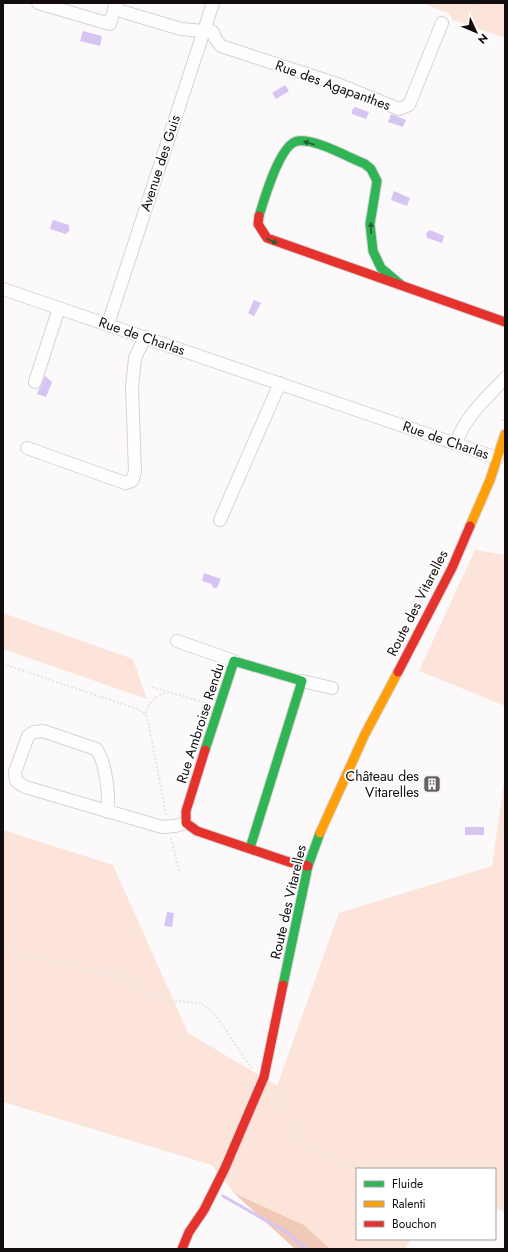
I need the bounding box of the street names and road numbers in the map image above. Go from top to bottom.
street label: Rue des Agapanthes [273,55,394,115]
street label: Avenue des Guis [135,112,185,214]
street label: Rue de Charlas [96,312,188,360]
street label: Rue de Charlas [400,416,492,464]
street label: Route des Vitarelles [382,546,453,660]
street label: Rue Ambroise Rendu [171,660,229,786]
street label: Route des Vitarelles [265,843,311,961]

